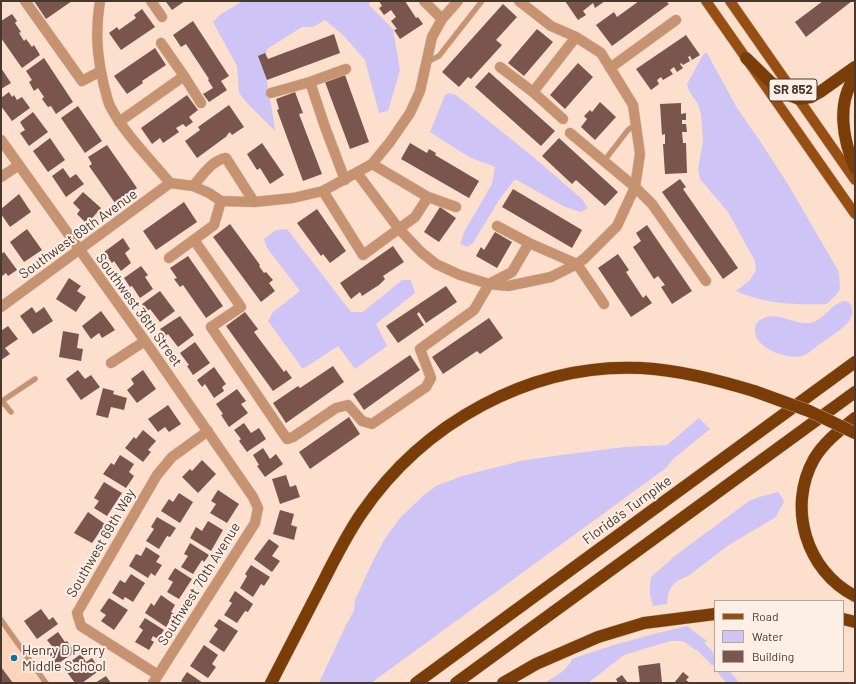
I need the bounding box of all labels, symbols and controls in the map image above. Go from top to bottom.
road number: SR 852 [769,79,817,101]
street label: Southwest 69th Avenue [16,185,140,283]
street label: Southwest 36th Street [92,250,186,370]
street label: Florida's Turnpike [579,472,675,548]
street label: Southwest 69th Way [63,486,139,600]
street label: Southwest 70th Avenue [154,519,244,649]
legend [714,600,844,672]
text: Road [752,609,779,623]
text: Water [752,629,783,643]
place label: Henry D Perry Middle School [22,642,106,674]
text: Building [752,649,794,663]
marker: Henry D Perry Middle School [9,653,19,663]

